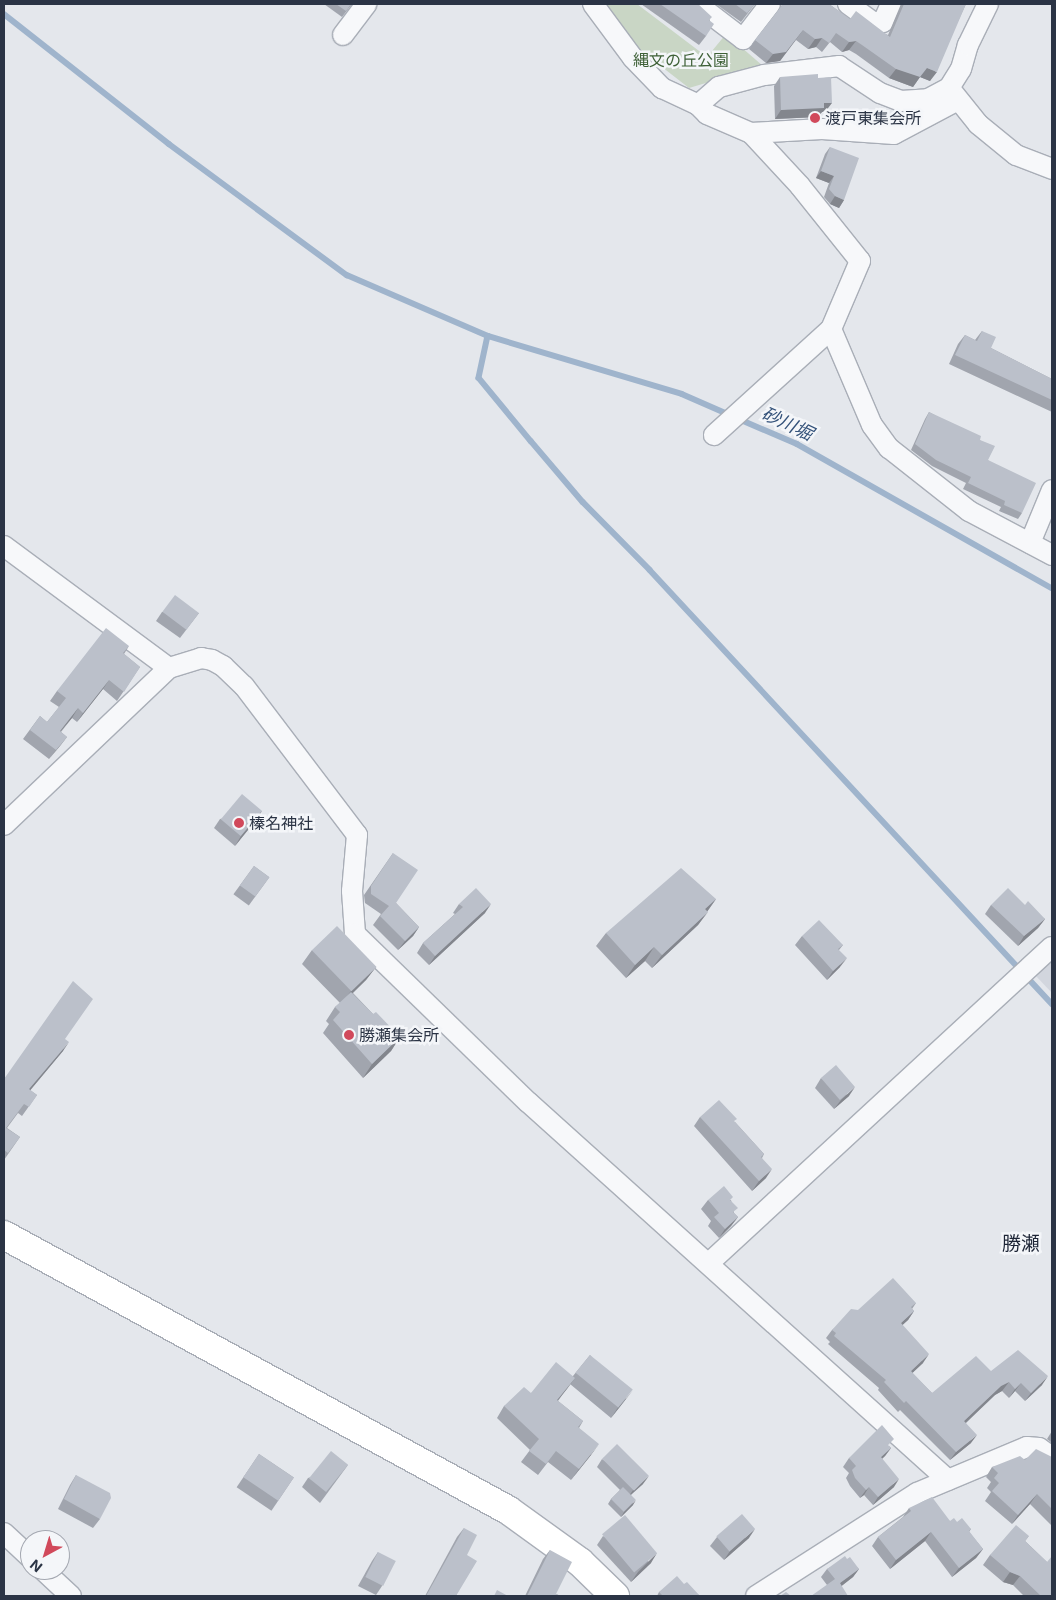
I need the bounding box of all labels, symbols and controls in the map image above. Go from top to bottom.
park label: 縄文の丘公園 [633,50,729,70]
place label: 渡戸東集会所 [825,108,921,128]
marker: 渡戸東集会所 [809,112,821,124]
water label: 砂川堀 [758,403,816,445]
place label: 榛名神社 [249,813,313,833]
marker: 榛名神社 [233,817,245,829]
place label: 勝瀬集会所 [359,1025,439,1045]
marker: 勝瀬集会所 [343,1029,355,1041]
district label: 勝瀬 [1002,1233,1040,1255]
north arrow [20,1530,70,1580]
text: N [26,1556,45,1576]

